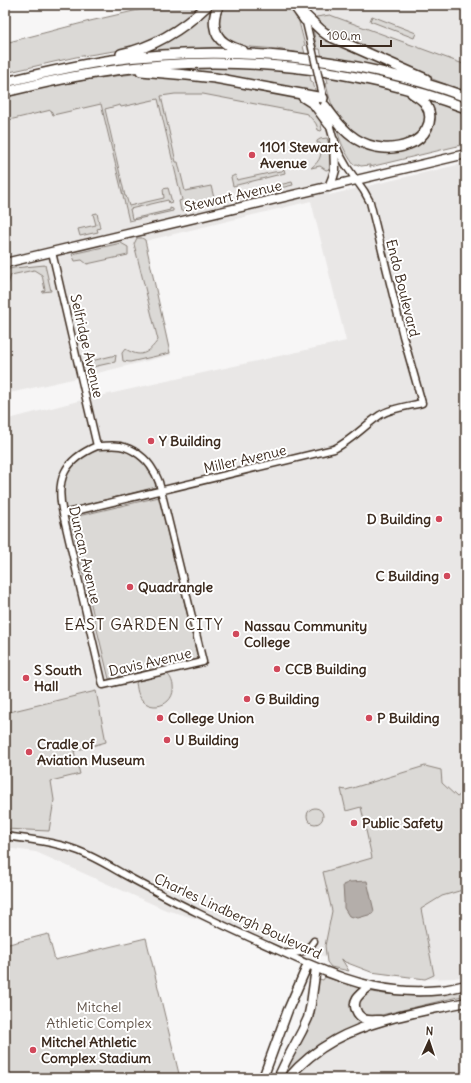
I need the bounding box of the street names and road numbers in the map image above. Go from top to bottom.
street label: Stewart Avenue [183,176,283,216]
street label: Endo Boulevard [382,237,424,339]
street label: Selfridge Avenue [66,292,108,400]
street label: Miller Avenue [202,441,288,477]
street label: Duncan Avenue [65,504,105,606]
street label: Davis Avenue [107,644,193,680]
street label: Charles Lindbergh Boulevard [151,869,325,963]

